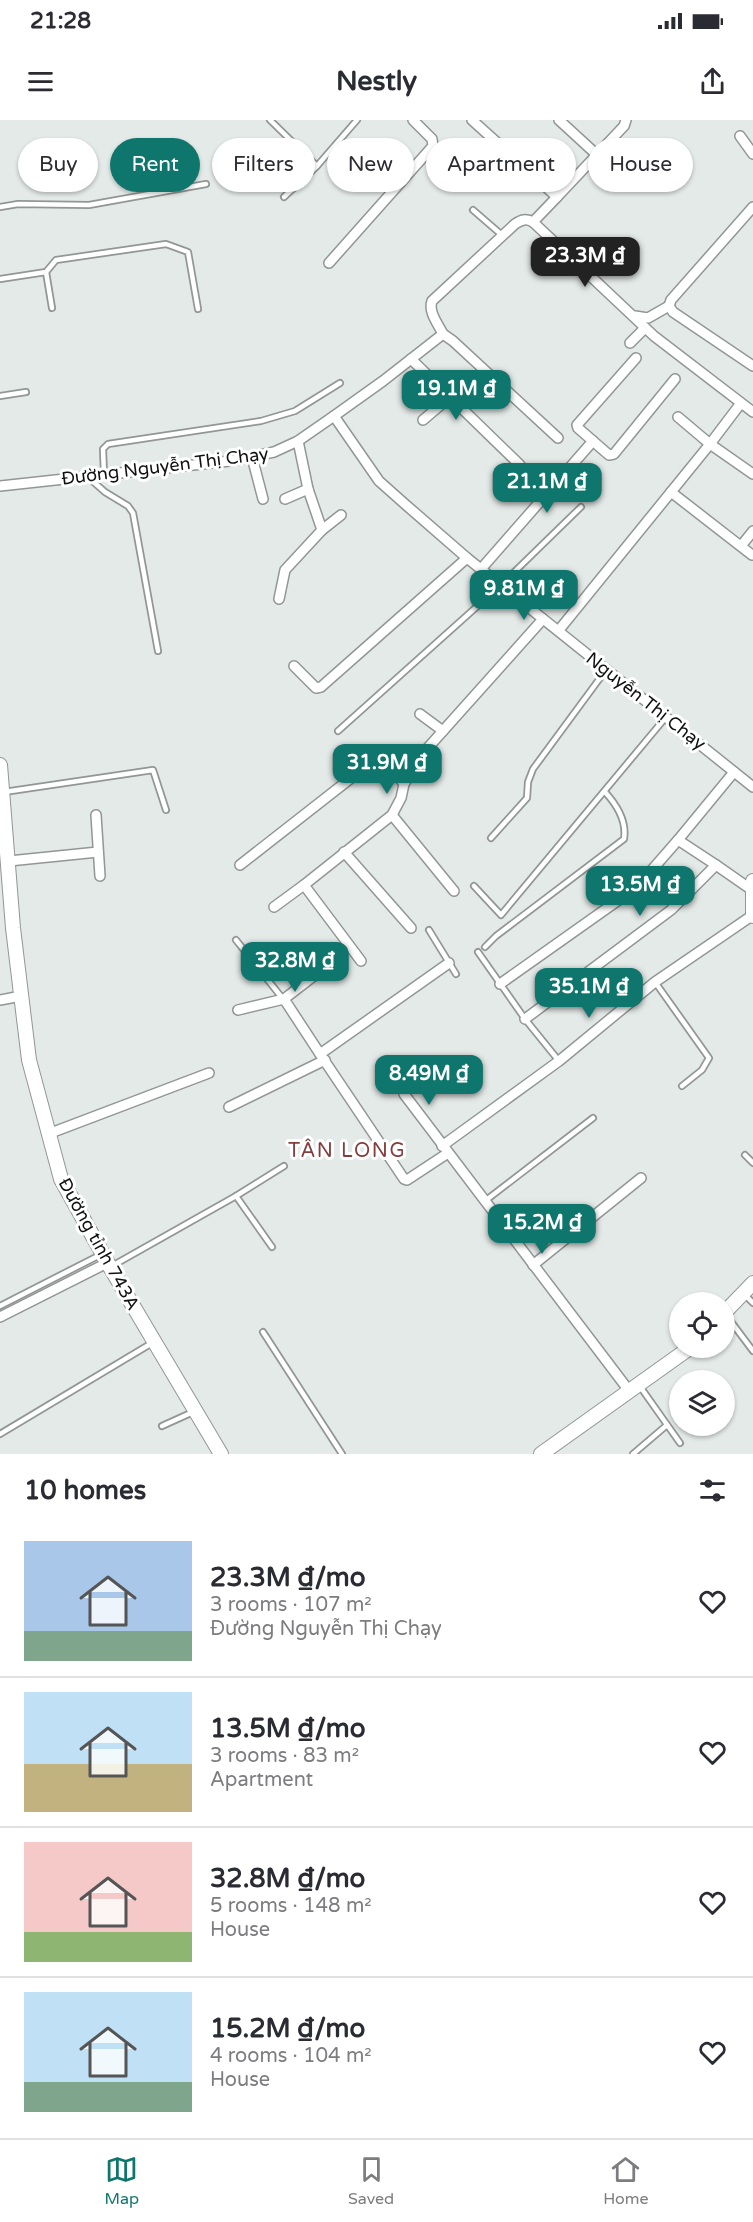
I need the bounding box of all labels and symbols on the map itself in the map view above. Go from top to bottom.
pin: 23.3M ₫ [530,237,640,288]
pin: 19.1M ₫ [401,370,511,421]
street label: Đường Nguyễn Thị Chạy [60,442,270,490]
pin: 21.1M ₫ [492,463,602,514]
pin: 9.81M ₫ [469,570,579,621]
street label: Nguyễn Thị Chạy [582,647,711,755]
pin: 31.9M ₫ [332,744,442,795]
pin: 13.5M ₫ [585,866,695,917]
pin: 32.8M ₫ [240,942,350,993]
pin: 35.1M ₫ [534,968,644,1019]
pin: 8.49M ₫ [374,1055,484,1106]
district label: TÂN LONG [288,1138,406,1163]
street label: Đường tỉnh 743A [54,1174,144,1314]
pin: 15.2M ₫ [487,1204,597,1255]

